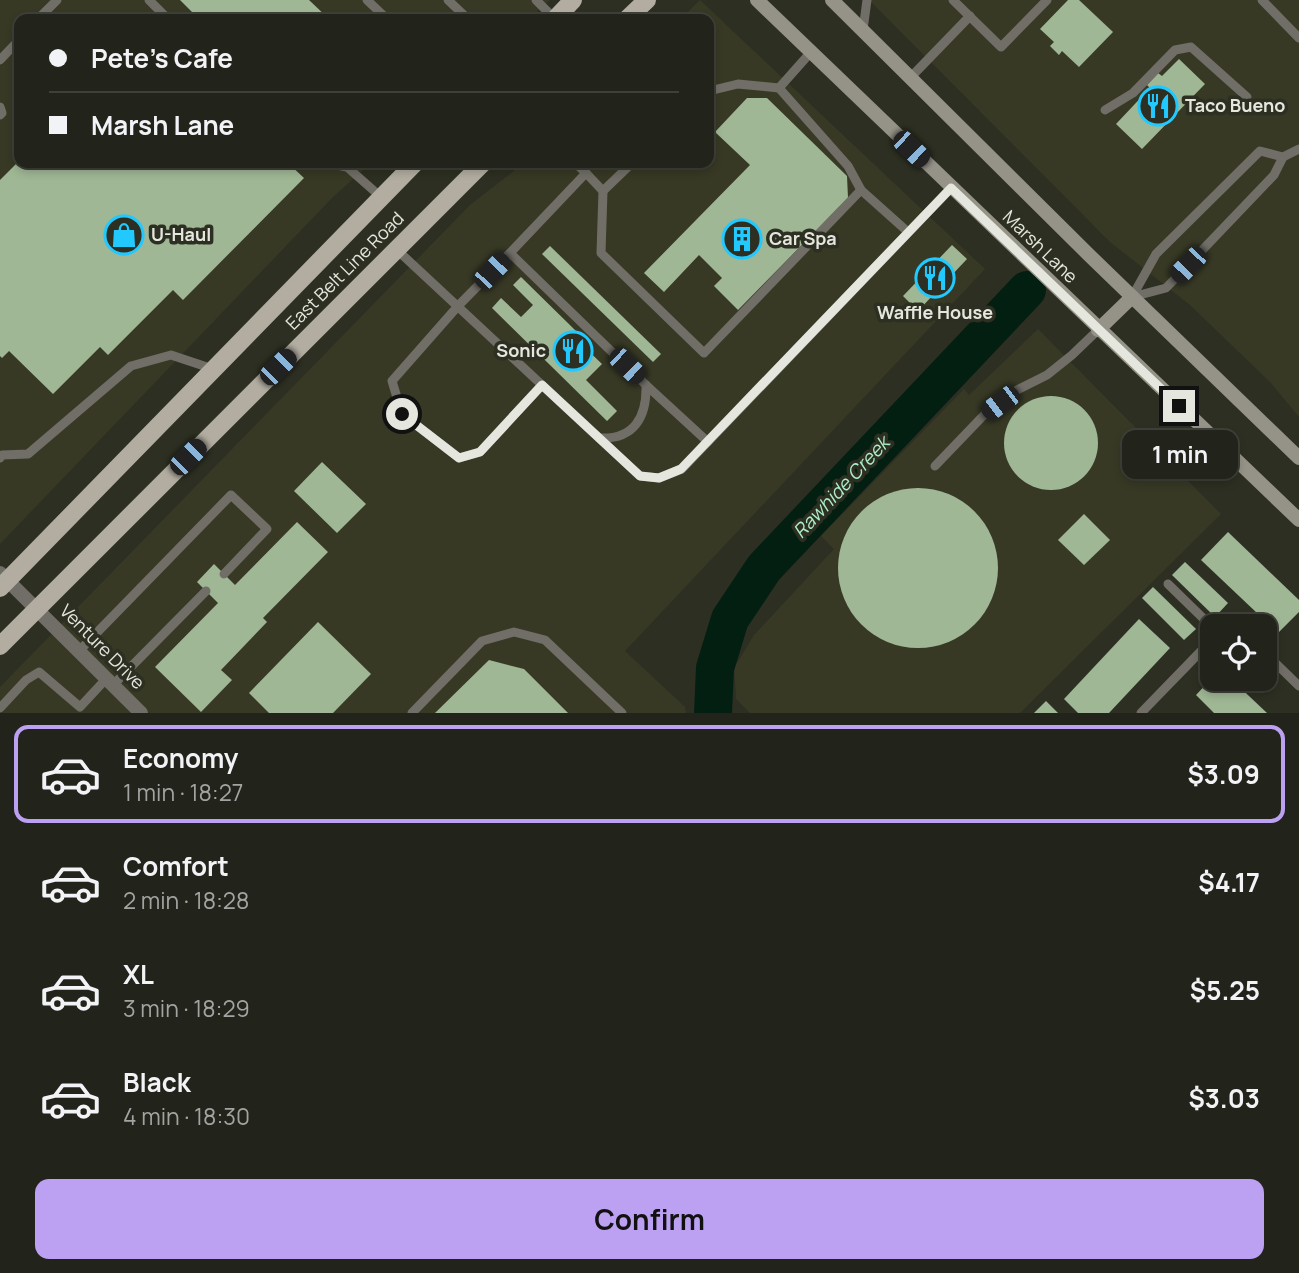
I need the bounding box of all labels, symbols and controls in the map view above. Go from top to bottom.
text: Pete's Cafe [91,40,233,76]
restaurant icon: Taco Bueno [1137,85,1179,127]
place label: Taco Bueno [1185,93,1285,117]
text: Marsh Lane [91,107,234,143]
car [889,127,934,171]
street label: Marsh Lane [998,205,1083,288]
street label: East Belt Line Road [280,206,409,335]
shop icon: U-Haul [103,214,145,256]
building icon: Car Spa [721,218,763,260]
place label: U-Haul [151,222,211,246]
place label: Car Spa [769,226,837,250]
car [1166,243,1211,287]
car [470,249,515,293]
restaurant icon: Waffle House [914,257,956,299]
place label: Waffle House [877,300,993,324]
restaurant icon: Sonic [552,330,594,372]
place label: Sonic [496,338,546,362]
car [605,344,650,388]
car [256,345,301,389]
car [977,382,1024,424]
route end [1163,390,1195,422]
route start [386,398,418,430]
water label: Rawhide Creek [787,429,897,544]
callout: 1 min [1121,430,1237,480]
car [166,435,211,479]
text: 1 min [1152,438,1208,470]
street label: Venture Drive [55,599,150,694]
map controls [1200,614,1277,691]
button: locate [1200,614,1277,691]
text: Economy [123,740,238,776]
icon: car [39,743,102,806]
text: $3.09 [1187,756,1260,792]
text: 1 min · 18:27 [123,776,243,808]
text: Comfort [123,848,229,884]
icon: car [39,851,102,914]
text: $4.17 [1198,864,1260,900]
text: 2 min · 18:28 [123,884,249,916]
text: XL [123,956,154,992]
icon: car [39,959,102,1022]
text: $5.25 [1190,972,1260,1008]
text: 3 min · 18:29 [123,992,250,1024]
text: Black [123,1064,191,1100]
icon: car [39,1067,102,1130]
text: $3.03 [1188,1080,1260,1116]
text: 4 min · 18:30 [123,1100,250,1132]
button: Confirm [35,1179,1264,1259]

